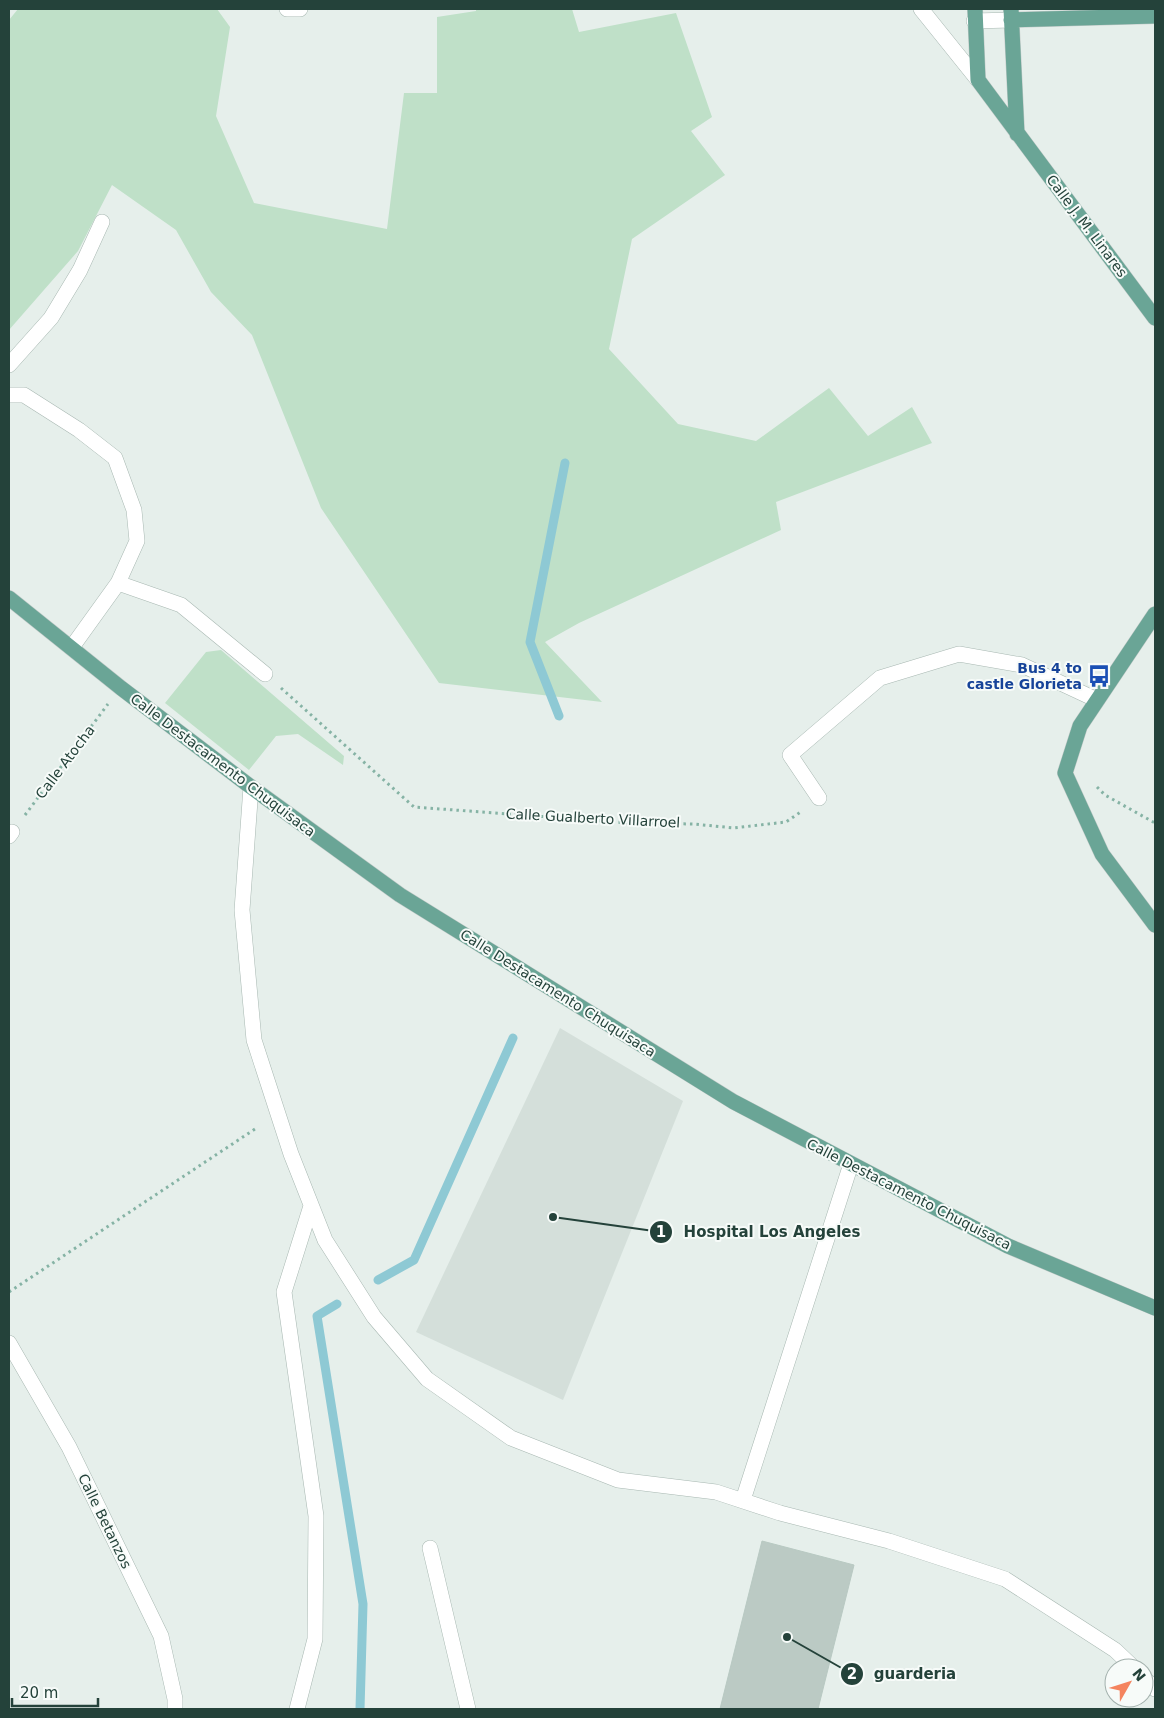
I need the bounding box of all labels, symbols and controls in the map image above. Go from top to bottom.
street label: Calle J. M. Linares [1043,172,1131,280]
place label: Bus 4 to castle Glorieta [967,660,1082,692]
bus stop icon: Bus 4 to castle Glorieta [1086,663,1112,689]
street label: Calle Destacamento Chuquisaca [127,690,319,840]
street label: Calle Atocha [32,722,98,802]
street label: Calle Gualberto Villarroel [505,805,681,831]
street label: Calle Destacamento Chuquisaca [457,926,659,1060]
street label: Calle Destacamento Chuquisaca [804,1135,1014,1253]
callout: Hospital Los Angeles [649,1217,870,1247]
text: 1 [656,1223,666,1241]
text: Hospital Los Angeles [684,1223,860,1241]
street label: Calle Betanzos [75,1471,135,1571]
north arrow [1104,1658,1154,1708]
callout: guarderia [839,1659,967,1689]
text: 2 [847,1665,857,1683]
text: guarderia [874,1665,956,1683]
text: N [1129,1665,1149,1684]
scale bar [12,1676,99,1708]
text: 20 m [20,1684,58,1702]

